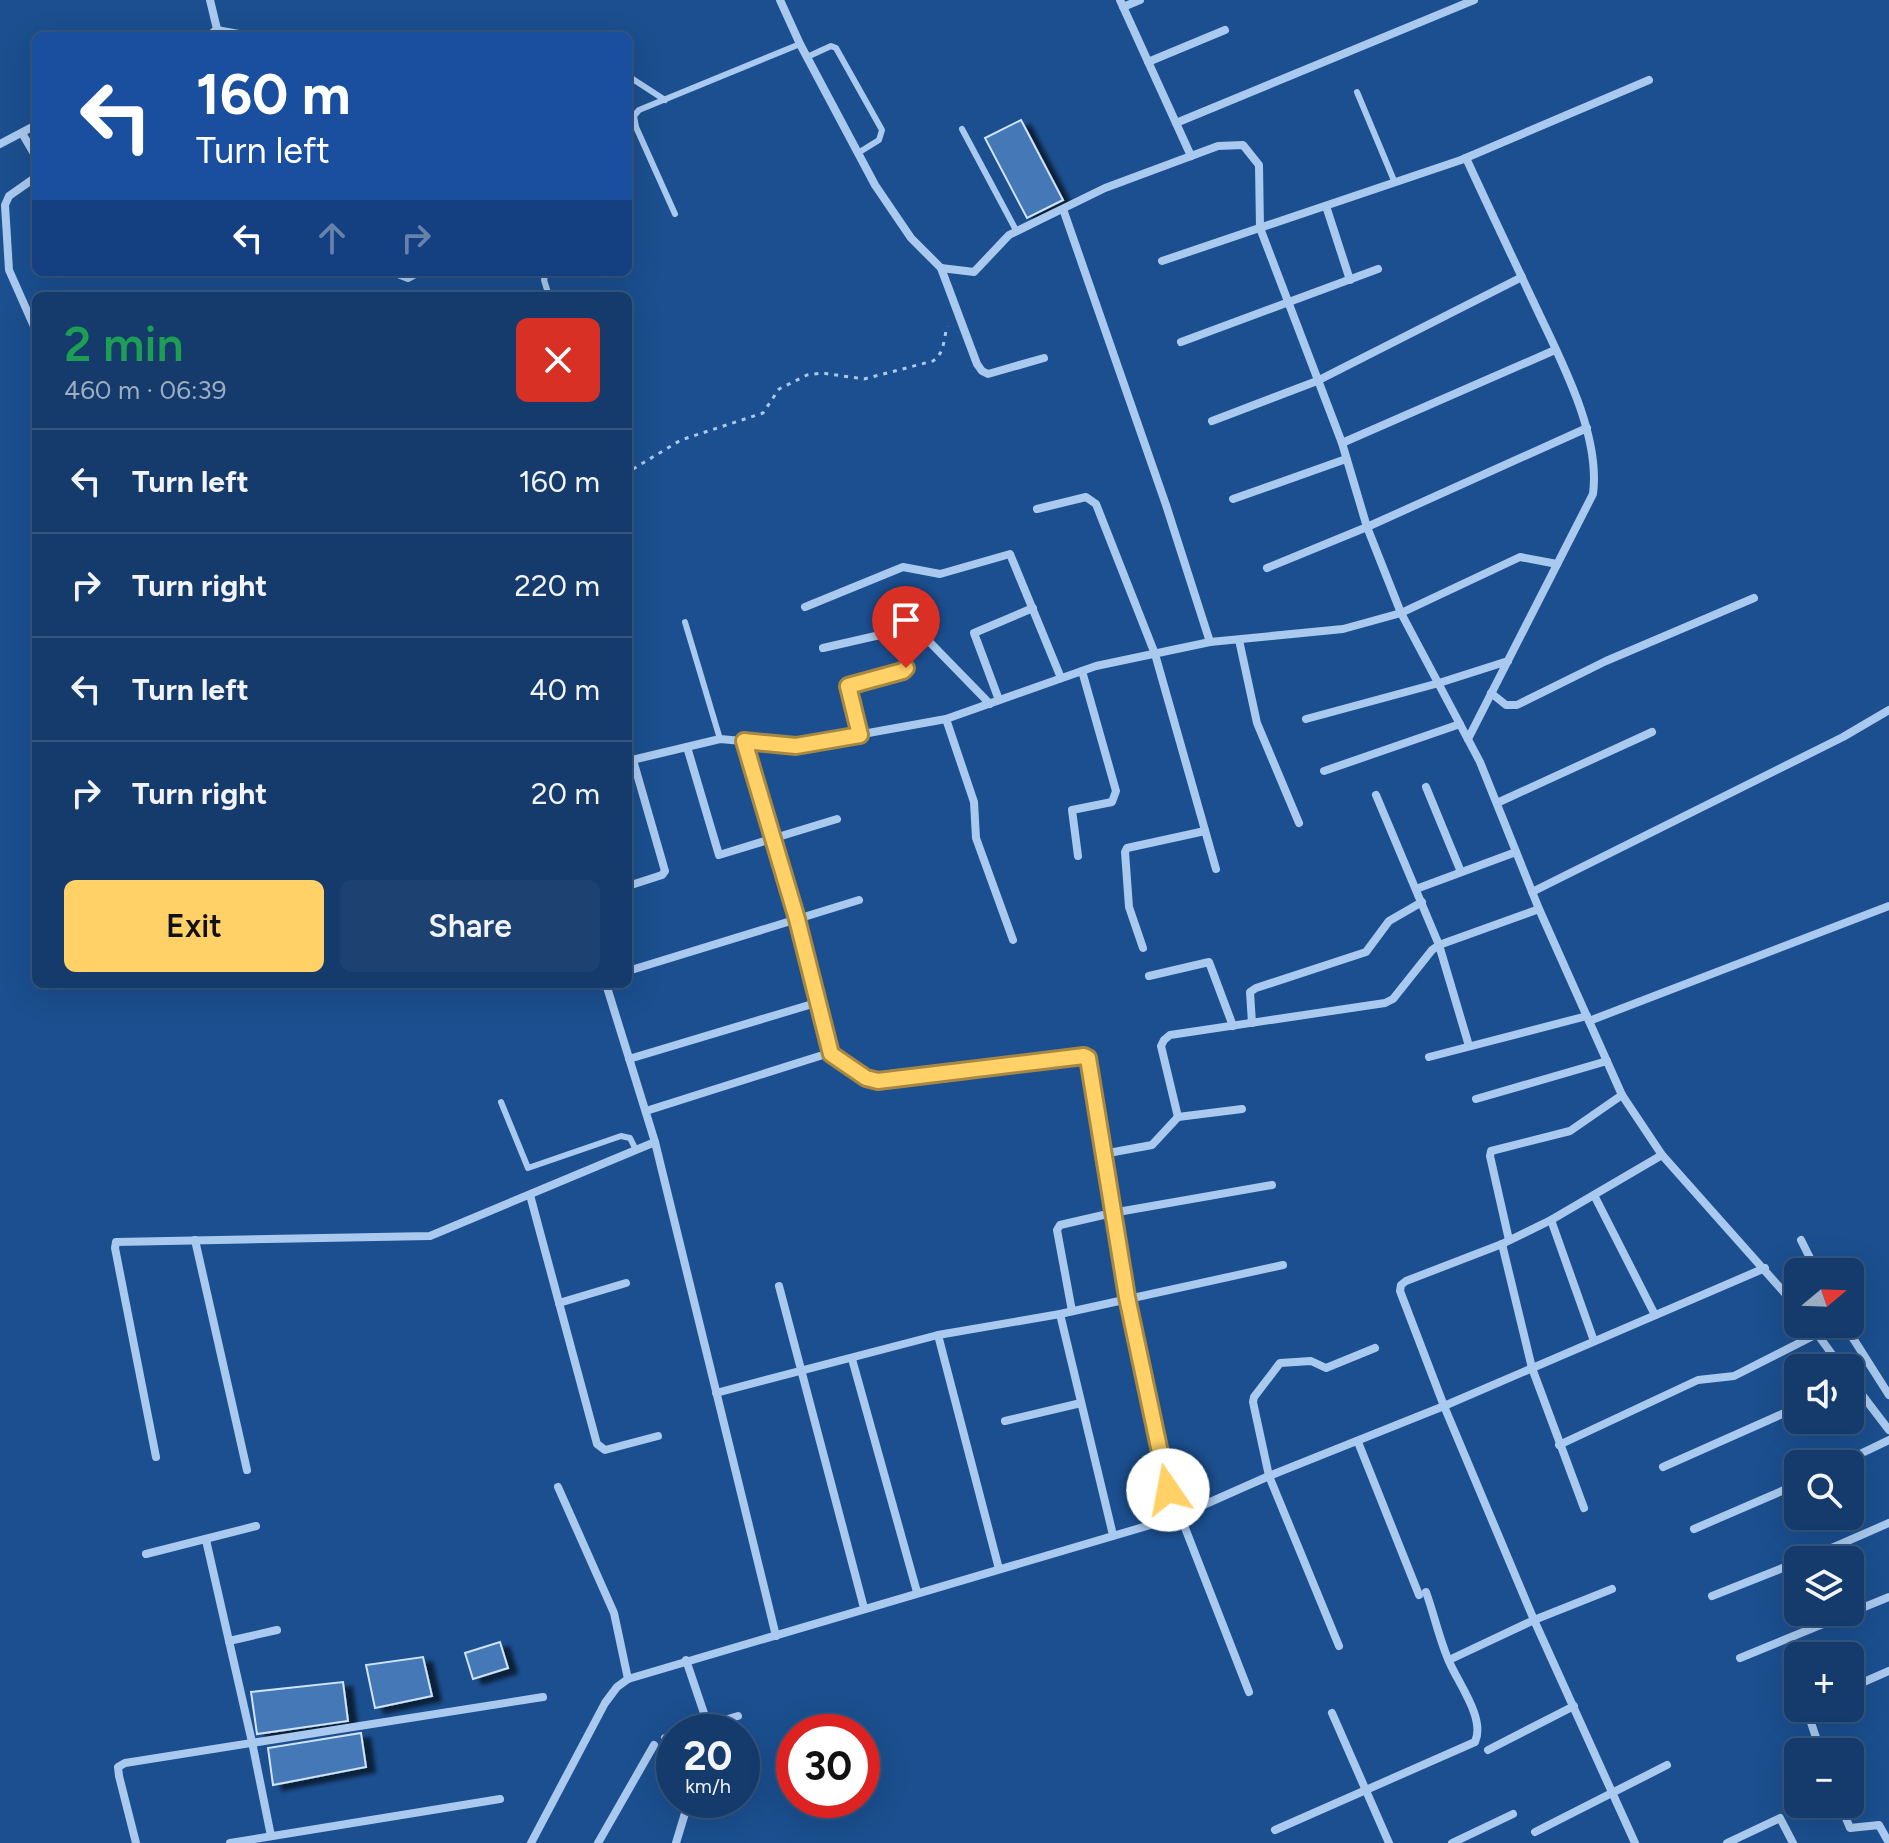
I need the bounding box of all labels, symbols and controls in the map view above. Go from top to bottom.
text: 160 m [196,61,351,128]
icon: left [64,64,168,168]
text: Turn left [196,129,330,172]
icon: left [226,216,270,260]
icon: ahead [310,216,354,260]
icon: right [394,216,438,260]
text: 2 min [64,315,184,373]
button: close [516,318,600,402]
text: 460 m · 06:39 [64,374,226,406]
icon: left [64,459,108,503]
text: Turn left [132,463,249,500]
text: 160 m [518,463,600,500]
icon: right [64,563,108,607]
text: Turn right [132,567,267,604]
text: 220 m [514,567,600,604]
pin [872,586,940,668]
icon: arrive [884,598,928,642]
icon: left [64,667,108,711]
text: Turn left [132,671,249,708]
text: 40 m [529,671,600,708]
icon: right [64,771,108,815]
text: Turn right [132,775,267,812]
text: 20 m [531,775,600,812]
button: Exit [64,880,324,972]
button: Share [340,880,600,972]
north arrow [1784,1258,1864,1338]
map controls [1784,1258,1864,1818]
button: sound [1784,1354,1864,1434]
position arrow [1126,1448,1210,1532]
button: search [1784,1450,1864,1530]
button: layers [1784,1546,1864,1626]
button: + [1784,1642,1864,1722]
speed limit sign: 30 [776,1714,880,1818]
text: 20 [683,1732,733,1780]
button: − [1784,1738,1864,1818]
text: km/h [685,1774,731,1798]

